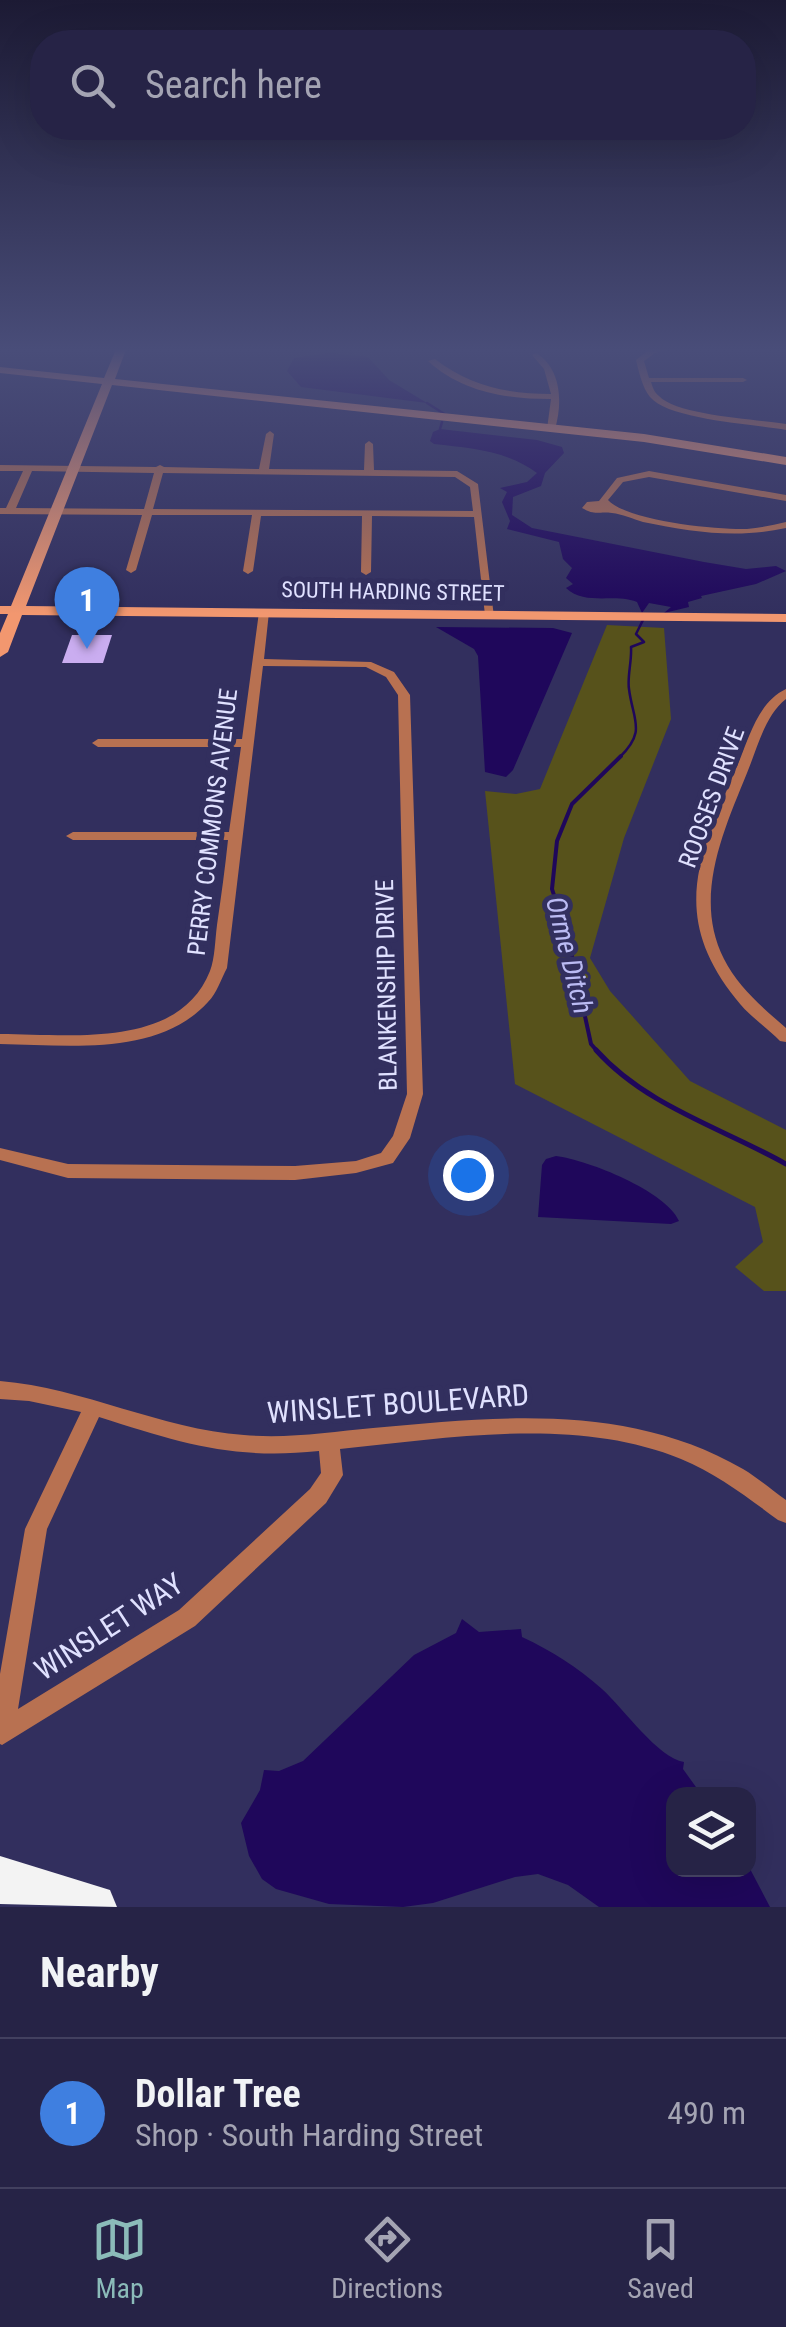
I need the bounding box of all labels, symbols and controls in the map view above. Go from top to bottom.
search box [30,30,756,140]
icon: search [65,58,120,113]
text: Search here [145,63,322,107]
pin: 1 [54,566,120,649]
street label: SOUTH HARDING STREET [281,577,505,606]
street label: PERRY COMMONS AVENUE [182,687,243,957]
street label: ROOSES DRIVE [673,723,750,872]
street label: BLANKENSHIP DRIVE [370,879,403,1091]
water label: Orme Ditch [539,893,600,1017]
your location [443,1150,494,1201]
street label: WINSLET BOULEVARD [266,1377,530,1430]
street label: WINSLET WAY [28,1566,190,1687]
map controls [666,1787,756,1877]
button: layers [666,1787,756,1877]
text: Nearby [40,1948,159,1997]
text: Dollar Tree [135,2072,301,2116]
text: 1 [64,2094,81,2132]
text: 490 m [667,2094,746,2132]
text: Shop · South Harding Street [135,2116,483,2154]
tab: Map [92,2212,147,2305]
tab: Directions [331,2212,443,2305]
tab: Saved [627,2212,694,2305]

